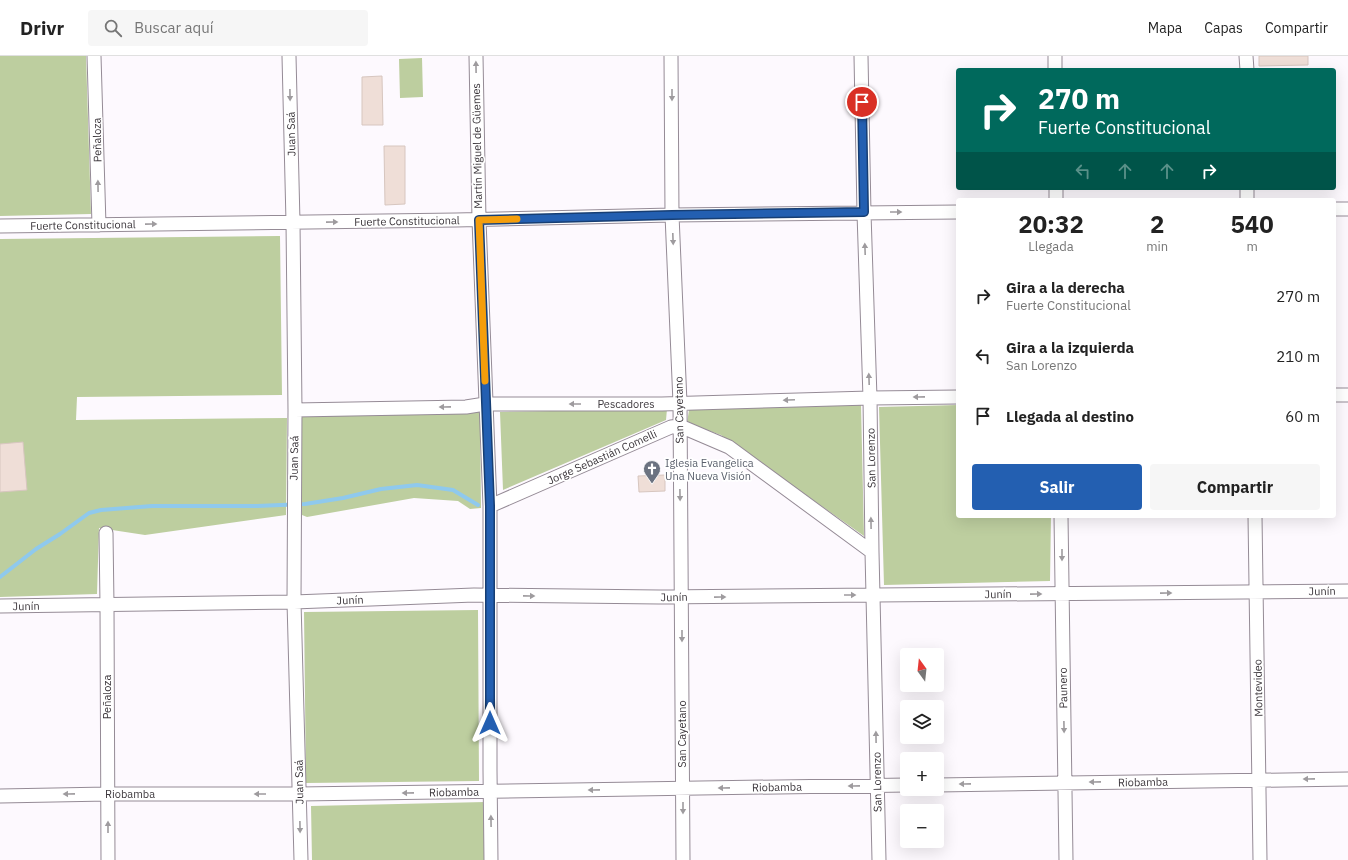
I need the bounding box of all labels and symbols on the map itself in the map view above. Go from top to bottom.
one-way arrow [473,60,479,73]
street label: Martín Miguel de Güemes [469,83,485,209]
pin [845,85,879,119]
one-way arrow [287,89,294,101]
one-way arrow [669,89,675,102]
street label: Juan Saá [284,111,298,156]
street label: Peñaloza [90,117,104,162]
one-way arrow [95,179,101,192]
one-way arrow [890,209,903,215]
street label: Fuerte Constitucional [354,213,460,229]
street label: Fuerte Constitucional [30,217,136,233]
one-way arrow [326,219,339,225]
one-way arrow [145,221,158,227]
one-way arrow [670,233,676,246]
one-way arrow [862,242,868,255]
one-way arrow [866,372,872,385]
street label: San Cayetano [671,376,687,444]
one-way arrow [912,394,925,400]
street label: Pescadores [597,397,655,411]
one-way arrow [782,397,795,403]
one-way arrow [568,401,581,407]
one-way arrow [438,404,451,410]
street label: Jorge Sebastián Comelli [545,426,659,488]
street label: San Lorenzo [863,428,879,488]
street label: Juan Saá [287,435,301,480]
place label: Iglesia Evangelica Una Nueva Visión [665,456,754,483]
church icon: Iglesia Evangelica Una Nueva Visión [642,459,662,484]
one-way arrow [677,489,683,502]
one-way arrow [868,516,874,529]
one-way arrow [1058,549,1065,561]
street label: Junín [1308,584,1336,598]
street label: Junín [984,587,1012,601]
street label: Junín [660,590,688,604]
one-way arrow [1160,590,1173,596]
one-way arrow [1030,591,1043,597]
one-way arrow [844,592,857,598]
street label: Junín [336,593,364,607]
one-way arrow [523,593,536,599]
one-way arrow [714,593,726,600]
street label: Junín [12,599,40,613]
one-way arrow [679,630,685,643]
north arrow [900,648,944,692]
street label: Montevideo [1250,659,1266,717]
street label: Paunero [1056,667,1070,709]
street label: Peñaloza [100,675,114,719]
street label: San Cayetano [675,700,689,768]
position arrow [469,702,511,744]
one-way arrow [1061,721,1067,734]
one-way arrow [873,730,879,743]
street label: San Lorenzo [869,752,885,812]
street label: Juan Saá [292,759,306,804]
street label: Riobamba [1118,775,1168,789]
one-way arrow [1302,776,1315,782]
one-way arrow [1089,779,1101,786]
street label: Riobamba [752,780,802,794]
one-way arrow [958,781,971,787]
one-way arrow [847,783,860,789]
street label: Riobamba [429,785,479,799]
one-way arrow [717,785,730,791]
street label: Riobamba [105,787,155,801]
one-way arrow [587,787,600,793]
one-way arrow [402,789,414,796]
one-way arrow [63,791,75,798]
one-way arrow [253,791,266,797]
one-way arrow [680,802,686,815]
one-way arrow [487,815,494,827]
one-way arrow [105,820,111,833]
one-way arrow [297,821,303,834]

